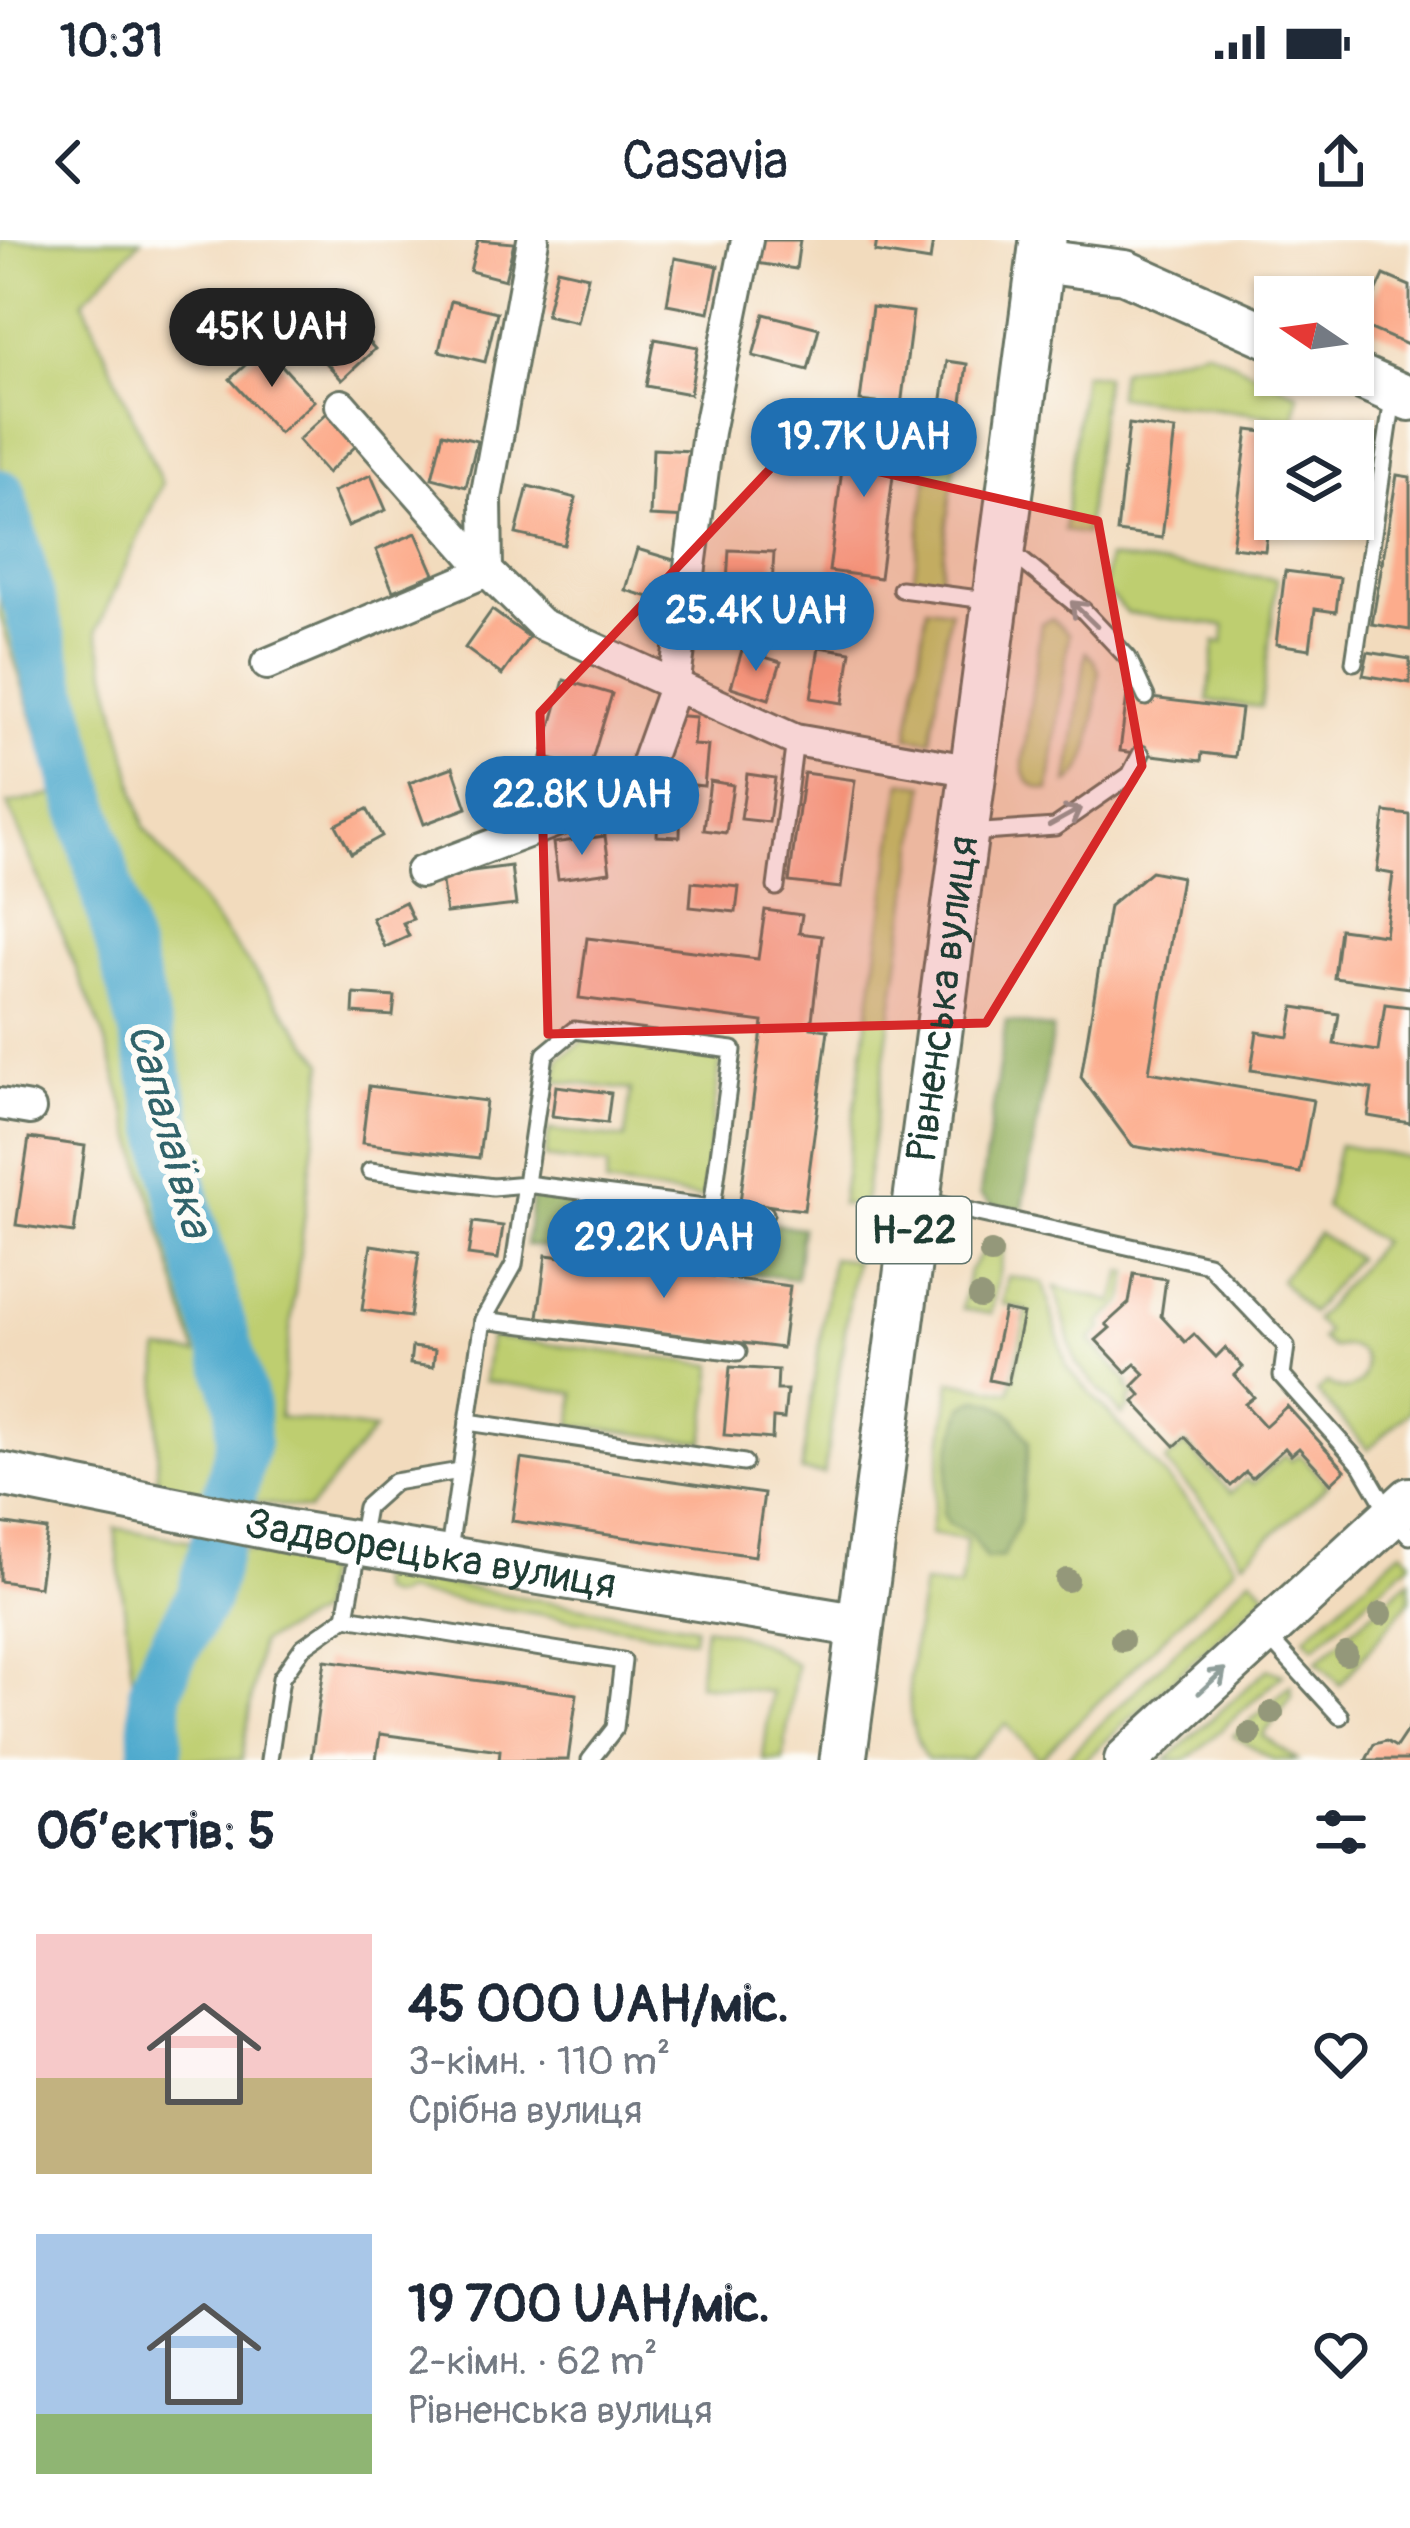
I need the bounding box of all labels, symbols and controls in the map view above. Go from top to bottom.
text: 10:31 [60,14,163,70]
text: Casavia [622,128,788,196]
icon: back [36,129,102,195]
icon: share [1308,129,1374,195]
north arrow [1254,276,1374,396]
map controls [1254,276,1374,540]
pin: 45K UAH [161,288,383,390]
text: 45K UAH [196,302,348,351]
pin: 19.7K UAH [727,398,1001,500]
text: 19.7K UAH [778,412,950,461]
button: layers [1254,420,1374,540]
pin: 25.4K UAH [619,572,893,674]
text: 25.4K UAH [665,586,847,635]
one-way arrow [1070,600,1099,628]
pin: 22.8K UAH [445,756,719,858]
text: 22.8K UAH [492,770,672,819]
one-way arrow [1047,805,1082,828]
street label: Рівненська вулиця [896,832,990,1165]
water label: Сапалаївка [114,1017,225,1245]
road number: Н-22 [857,1197,971,1263]
pin: 29.2K UAH [527,1199,801,1301]
text: 29.2K UAH [574,1213,754,1262]
street label: Задворецька вулиця [240,1498,620,1611]
one-way arrow [1196,1668,1226,1695]
icon: filters [1308,1799,1374,1865]
text: Об’єктів: 5 [36,1800,276,1864]
text: 45 000 UAH/міс. [408,1973,789,2037]
icon: home [132,1982,276,2126]
icon: heart [1308,2021,1374,2087]
text: 3-кімн. · 110 m² [408,2037,670,2086]
text: Срібна вулиця [408,2086,642,2135]
text: 19 700 UAH/міс. [408,2273,770,2337]
icon: home [132,2282,276,2426]
icon: heart [1308,2321,1374,2387]
text: 2-кімн. · 62 m² [408,2337,658,2386]
text: Рівненська вулиця [408,2386,713,2435]

